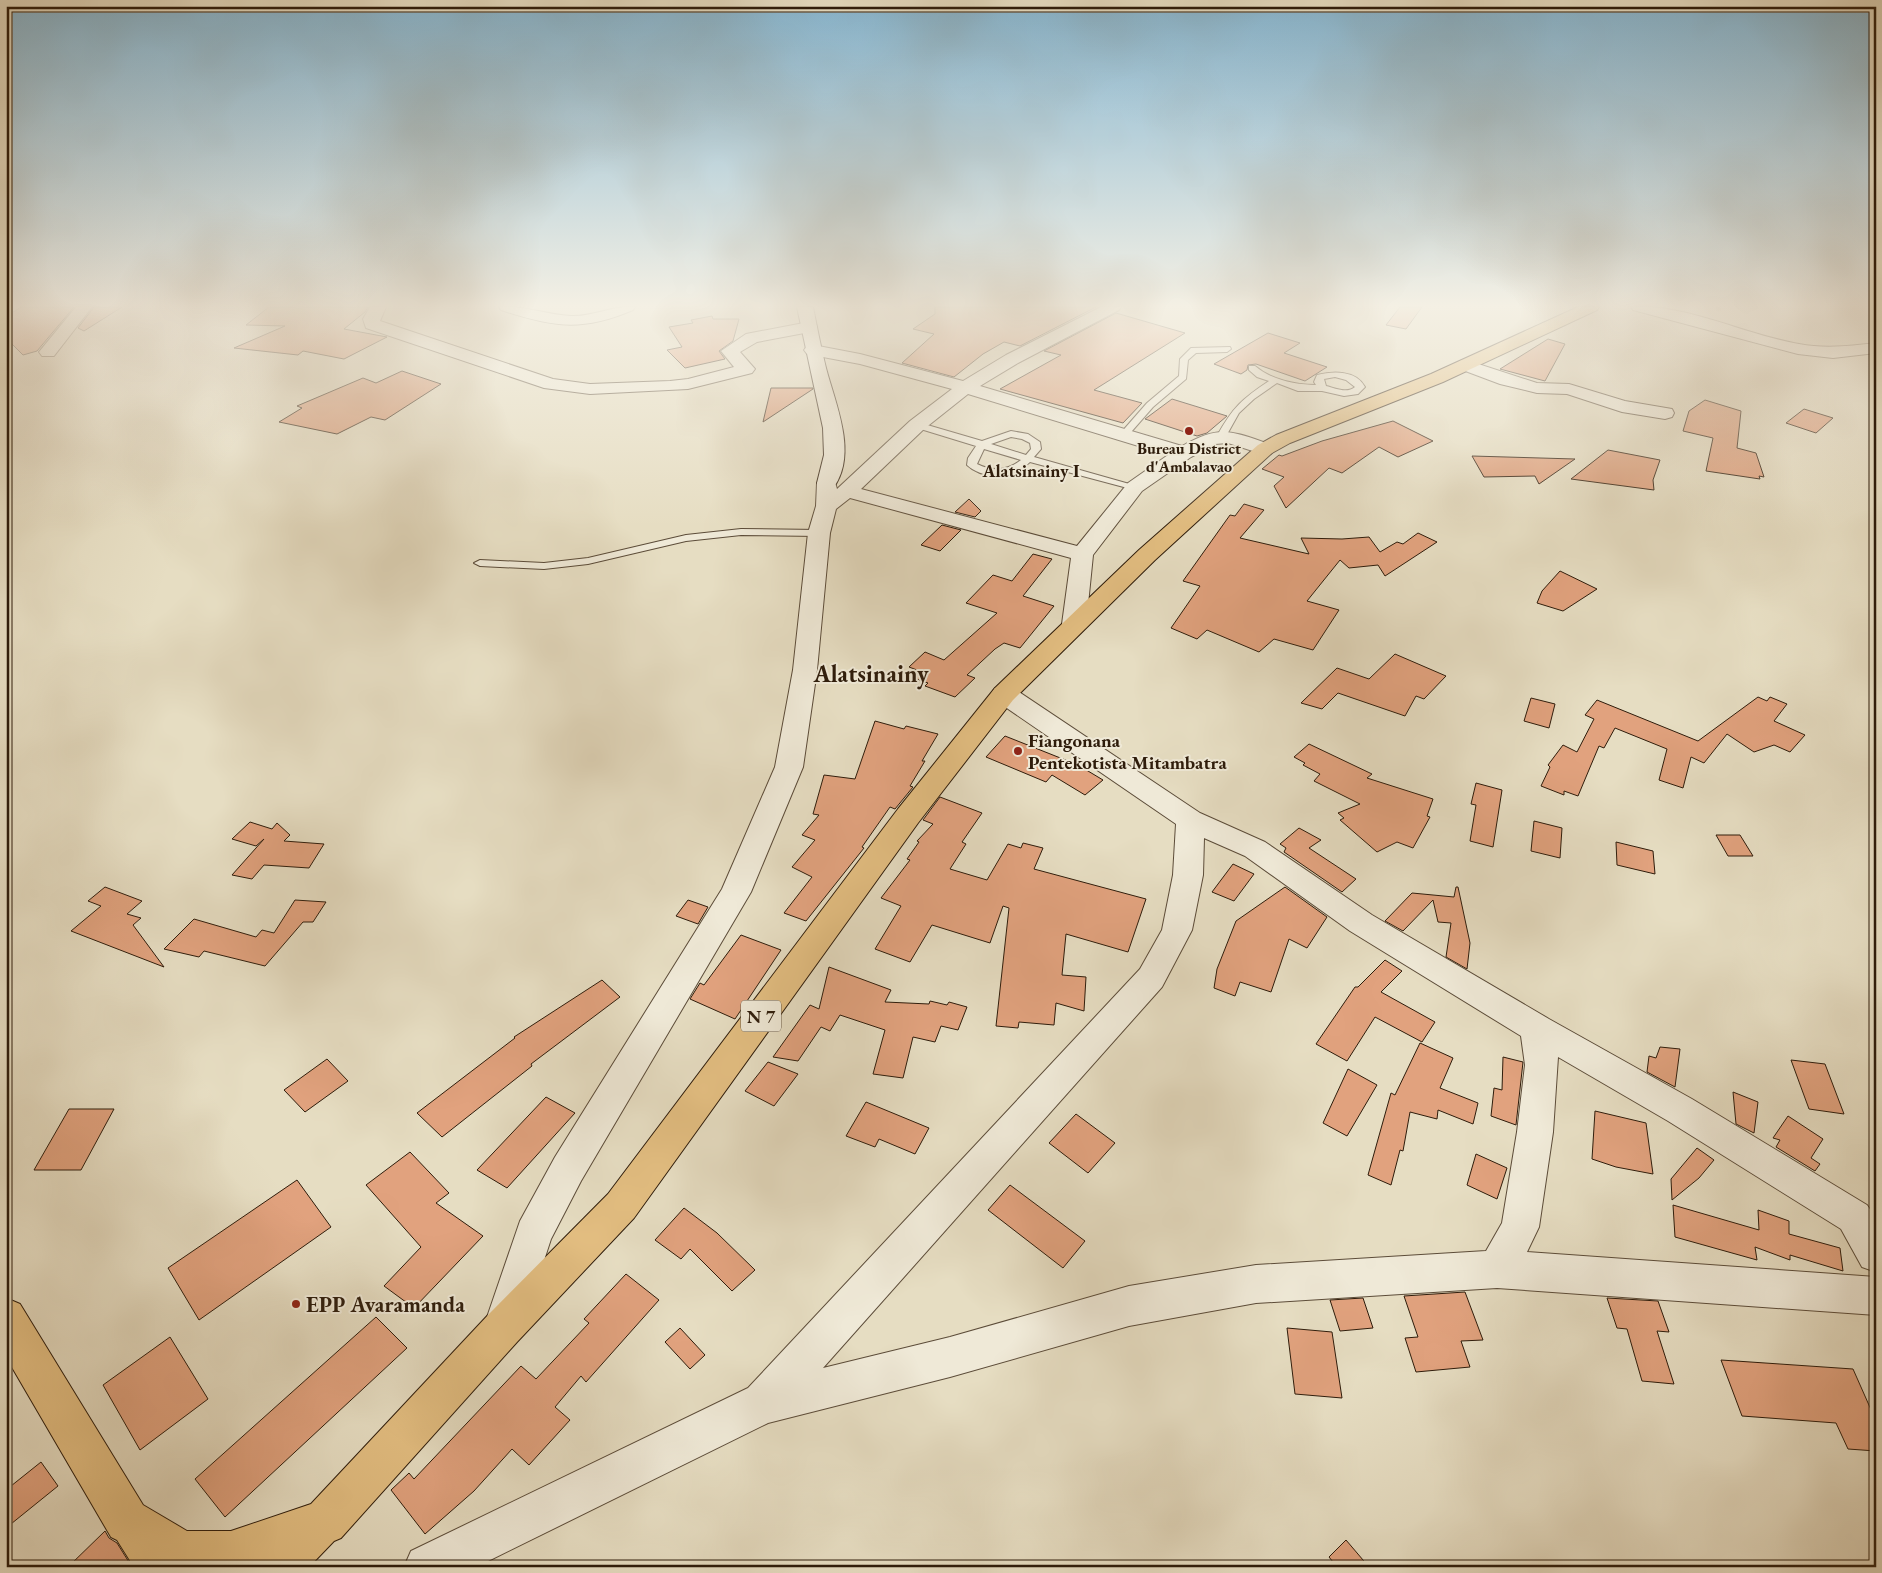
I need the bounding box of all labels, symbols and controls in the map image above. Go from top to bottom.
marker: Bureau District d'Ambalavao [1183,425,1195,437]
place label: Bureau District d'Ambalavao [1137,438,1241,477]
district label: Alatsinainy I [981,459,1080,482]
district label: Alatsinainy [813,658,929,690]
place label: Fiangonana Pentekotista Mitambatra [1028,728,1227,775]
marker: Fiangonana Pentekotista Mitambatra [1012,745,1024,757]
road number: N 7 [741,1000,781,1032]
place label: EPP Avaramanda [306,1290,465,1319]
marker: EPP Avaramanda [290,1298,302,1310]

